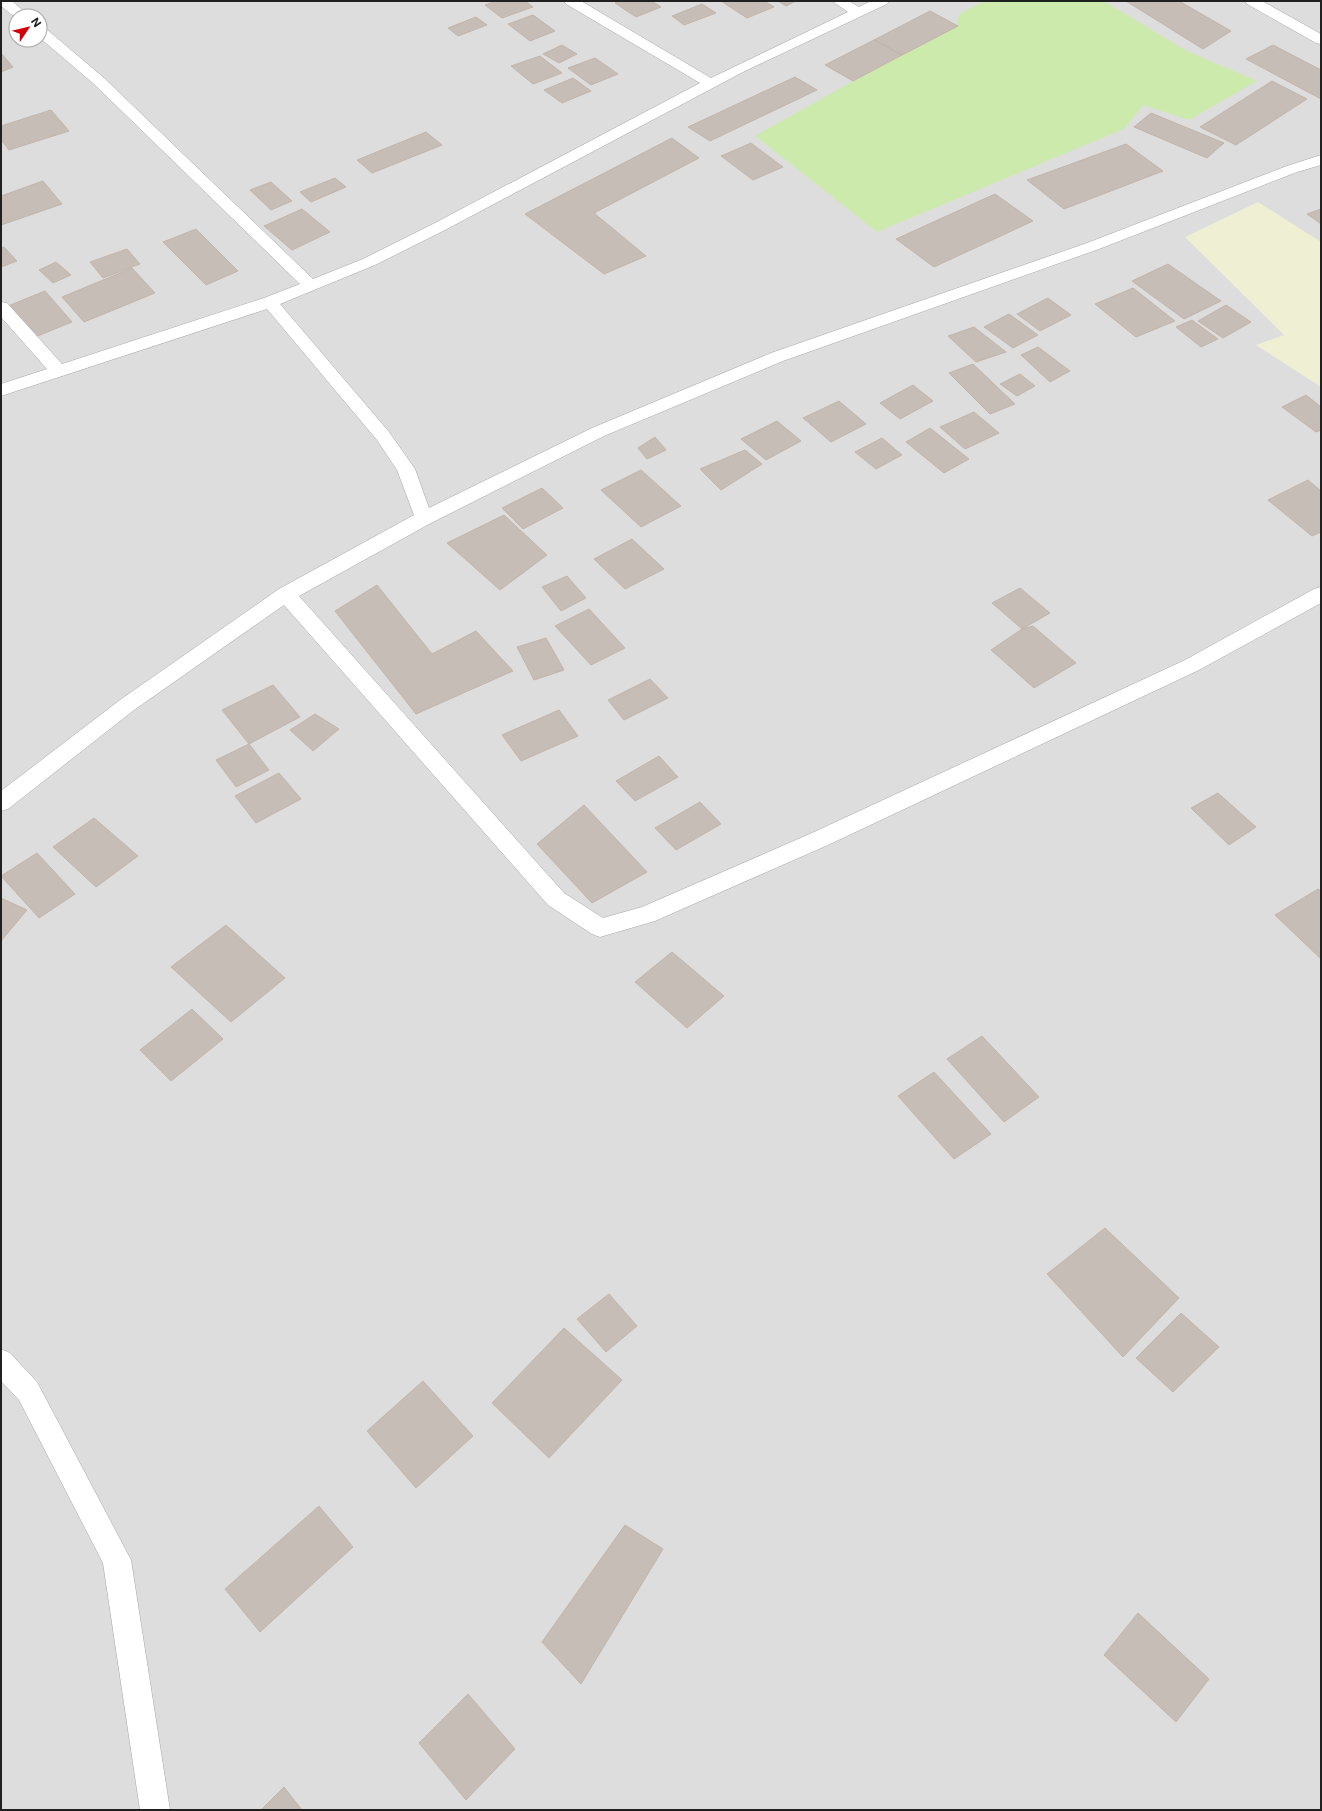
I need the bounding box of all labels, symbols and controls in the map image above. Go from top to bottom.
north arrow [8,8,48,48]
text: N [28,15,44,30]

